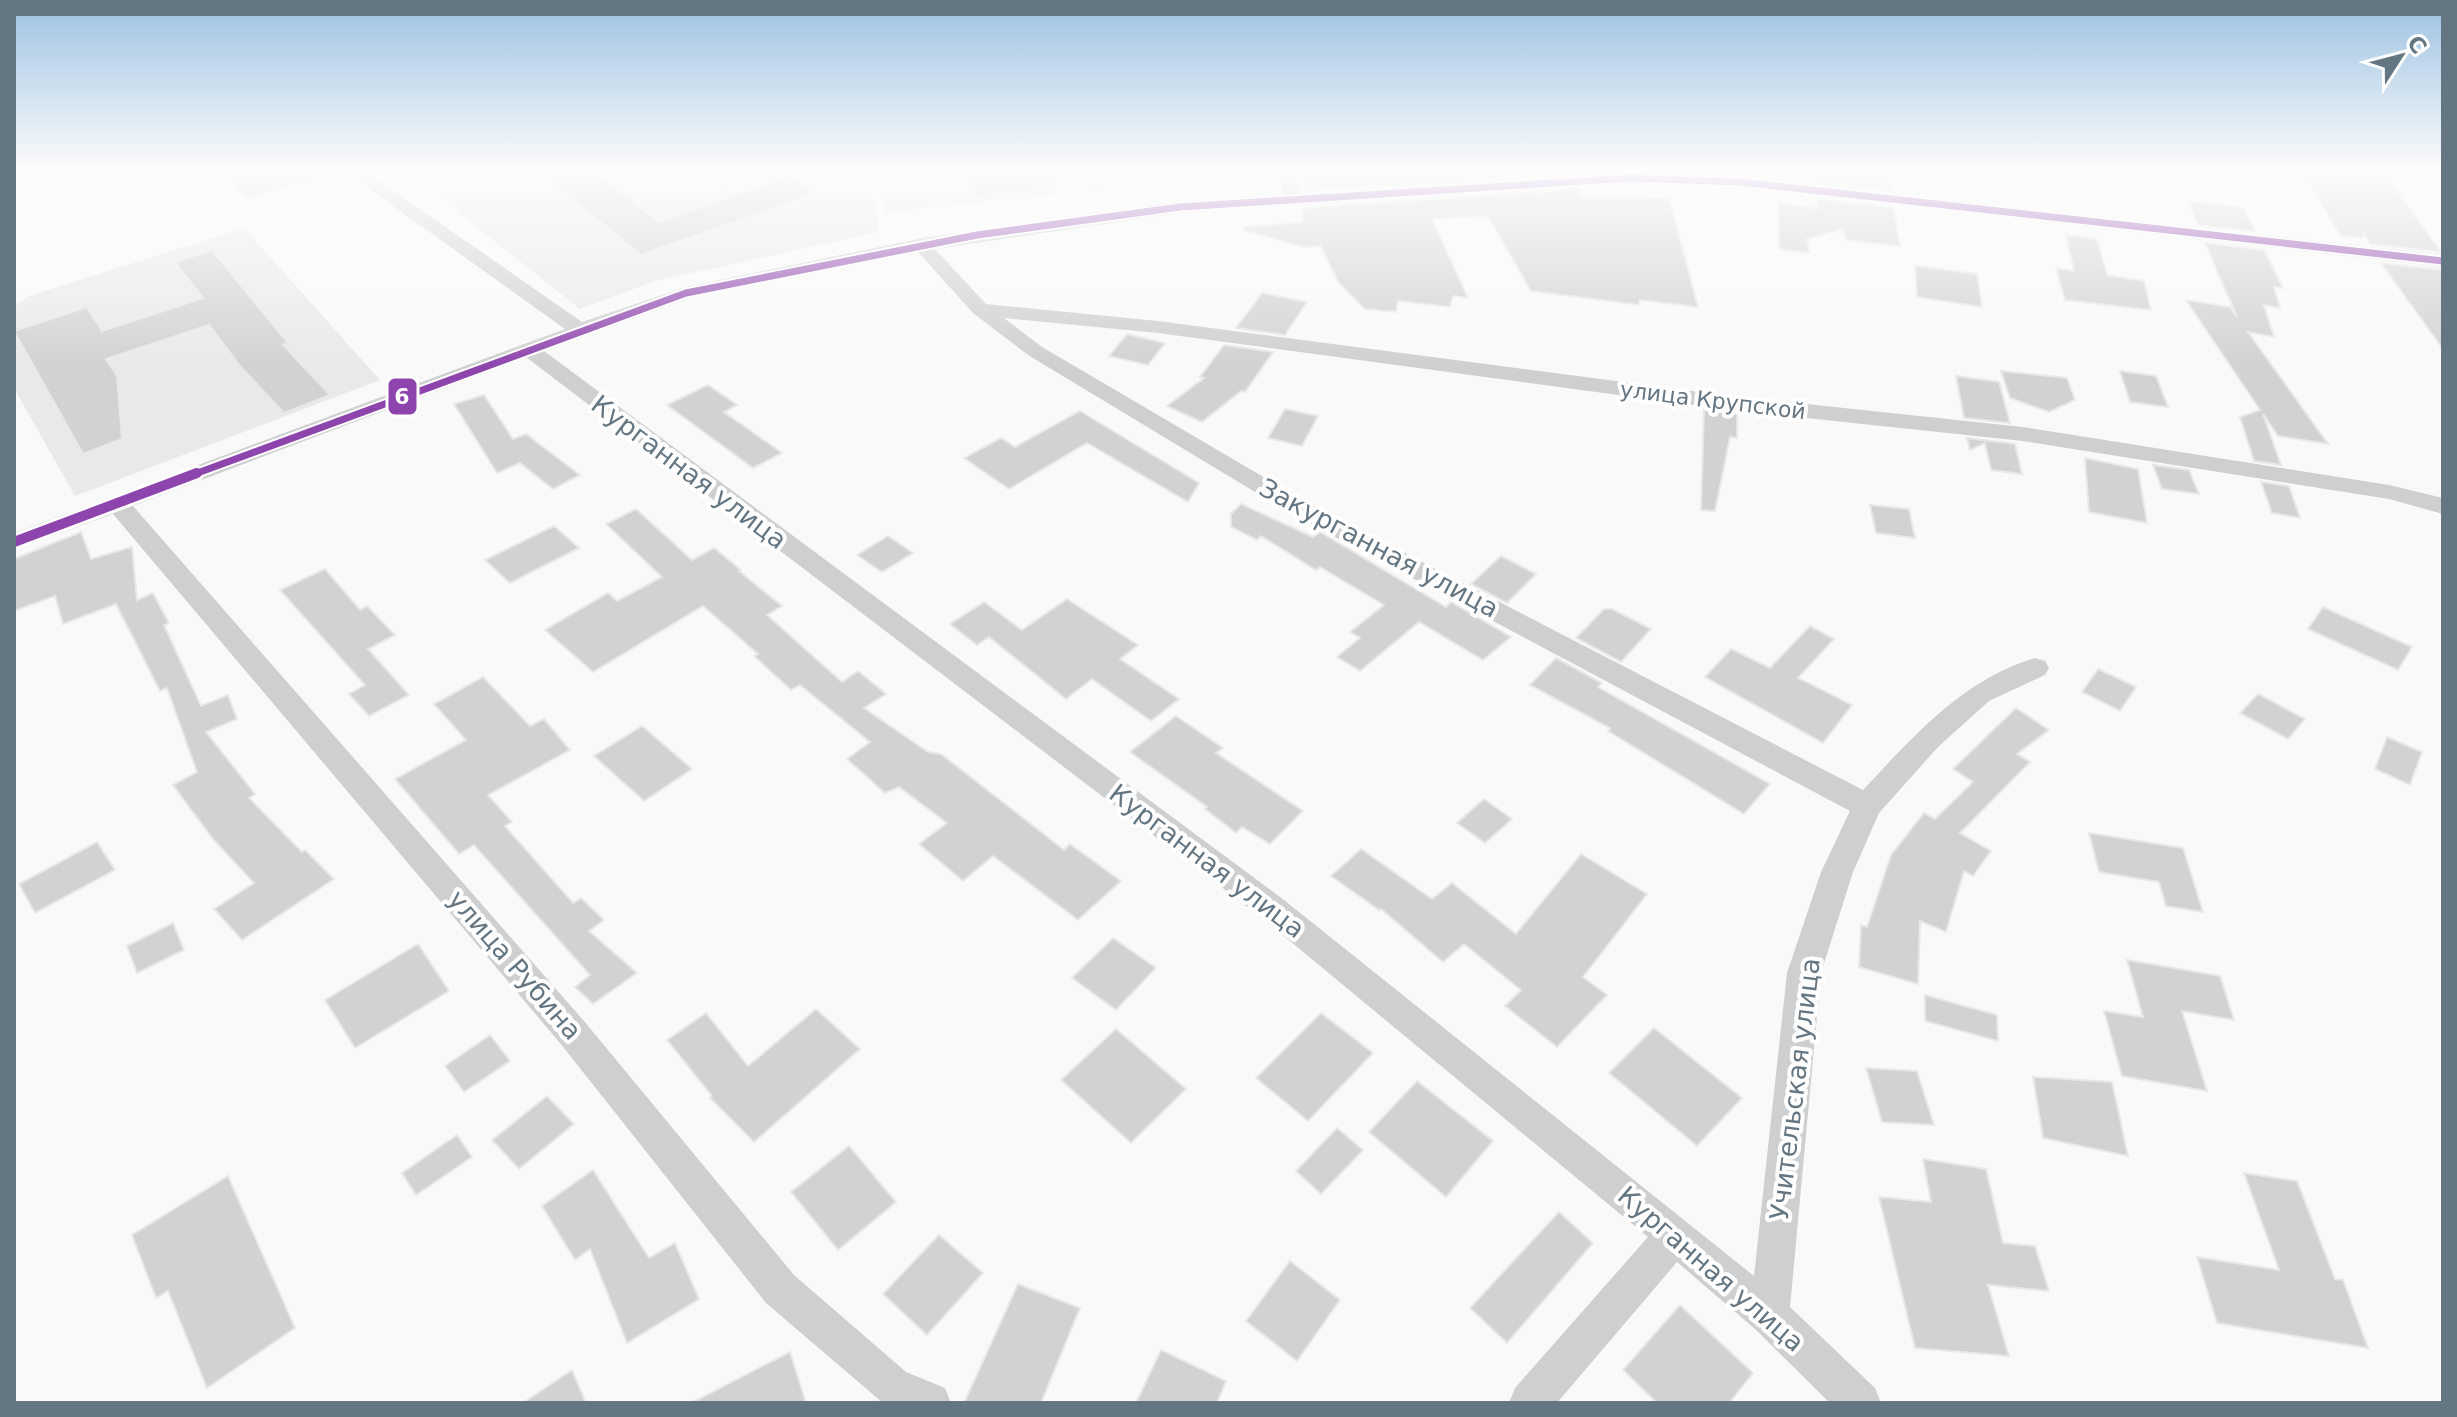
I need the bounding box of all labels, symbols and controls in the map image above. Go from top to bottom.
north arrow [2361,16,2441,96]
text: С [2402,31,2432,58]
line badge: 6 [387,377,418,416]
street label: улица Крупской [1619,377,1807,424]
text: 6 [394,384,410,409]
street label: Курганная улица [586,389,792,555]
street label: Закурганная улица [1254,472,1504,624]
street label: Курганная улица [1104,778,1310,944]
street label: улица Рубина [442,884,588,1046]
street label: Учительская улица [1764,956,1826,1222]
street label: Курганная улица [1612,1180,1810,1358]

